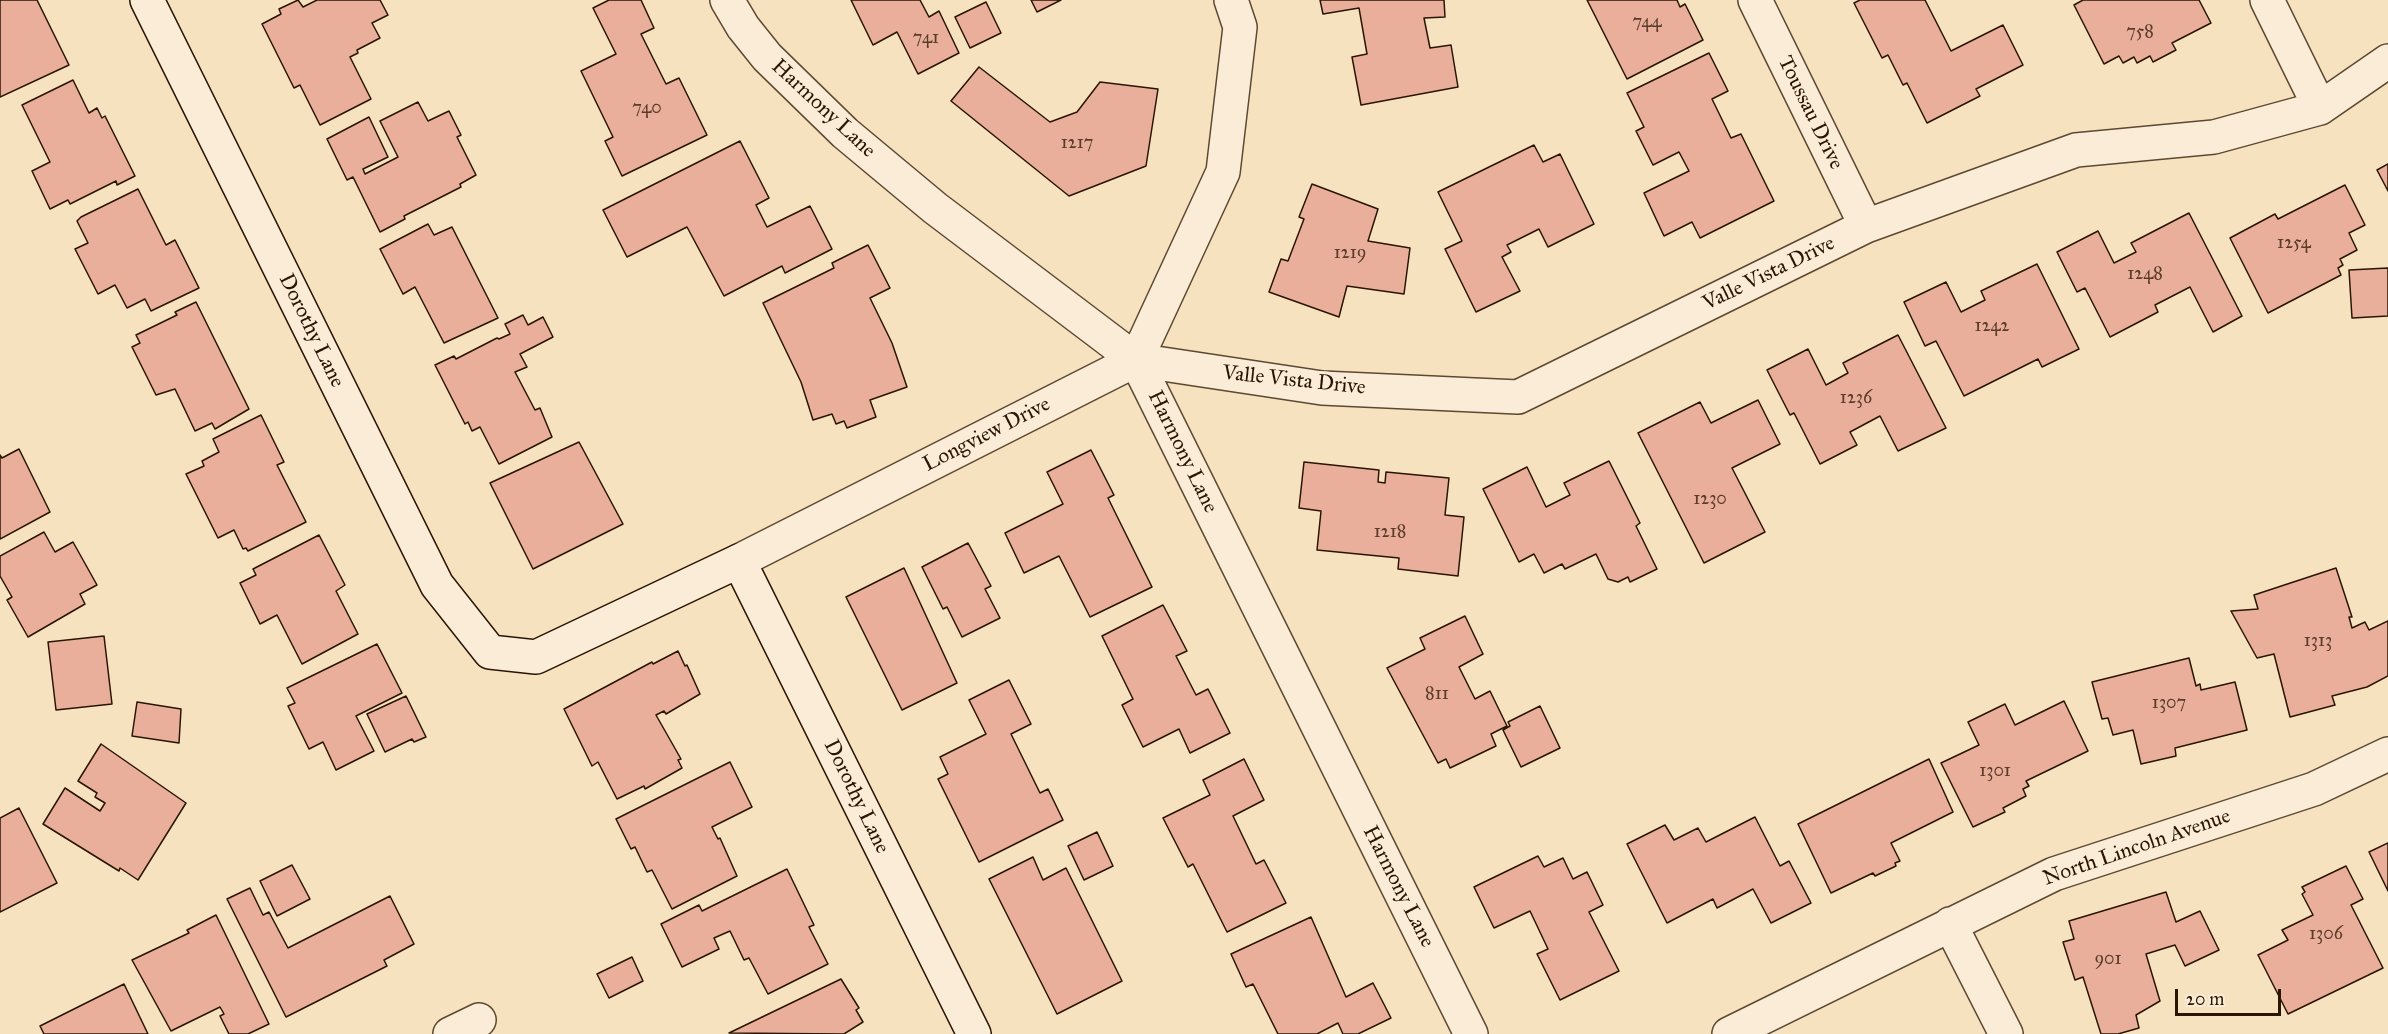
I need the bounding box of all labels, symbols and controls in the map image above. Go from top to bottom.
house number: 744 [1632,12,1662,34]
house number: 758 [2126,22,2154,44]
house number: 741 [913,28,939,50]
street label: Toussau Drive [1772,52,1848,174]
street label: Harmony Lane [766,54,880,164]
house number: 740 [632,98,662,120]
house number: 1217 [1061,133,1093,155]
street label: Valle Vista Drive [1699,231,1839,317]
house number: 1254 [2277,233,2311,255]
house number: 1219 [1334,243,1366,265]
house number: 1248 [2127,264,2163,286]
street label: Dorothy Lane [273,270,349,392]
house number: 1242 [1975,316,2009,338]
street label: Valle Vista Drive [1221,361,1367,401]
street label: Harmony Lane [1142,387,1222,517]
house number: 1236 [1840,388,1872,410]
street label: Longview Drive [919,392,1055,478]
house number: 1230 [1693,489,1727,511]
house number: 1218 [1374,522,1406,544]
house number: 1313 [2304,631,2332,653]
house number: 811 [1425,684,1449,706]
house number: 1307 [2152,693,2186,715]
street label: Dorothy Lane [818,736,894,858]
house number: 1301 [1979,761,2011,783]
street label: North Lincoln Avenue [2040,804,2234,892]
street label: Harmony Lane [1357,822,1439,952]
house number: 1306 [2309,924,2343,946]
house number: 901 [2094,949,2122,971]
scale bar [2178,977,2284,1015]
text: 20 m [2186,988,2224,1010]

